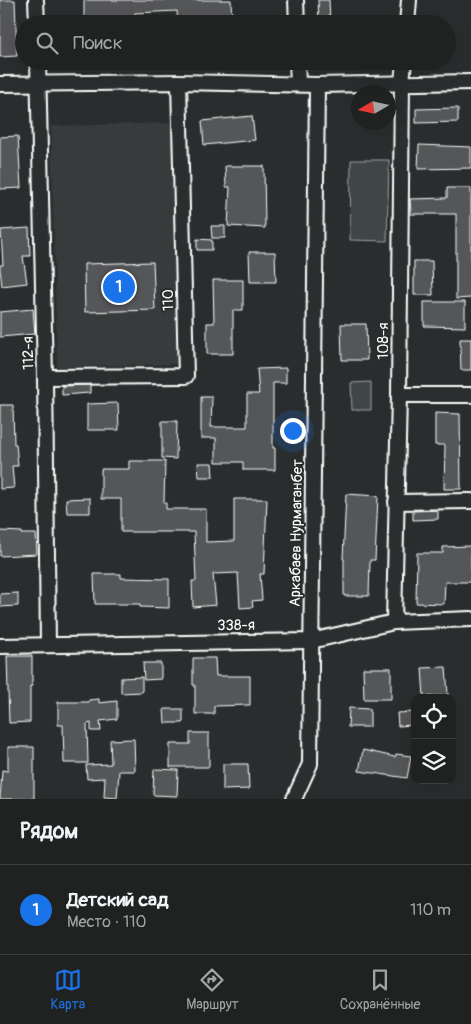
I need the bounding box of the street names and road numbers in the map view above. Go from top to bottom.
street label: 110 [159,289,178,311]
street label: 108-я [374,322,393,360]
street label: 112-я [19,336,38,370]
street label: Аркабаев Нурмаганбет [286,459,307,607]
street label: 338-я [217,616,255,635]

